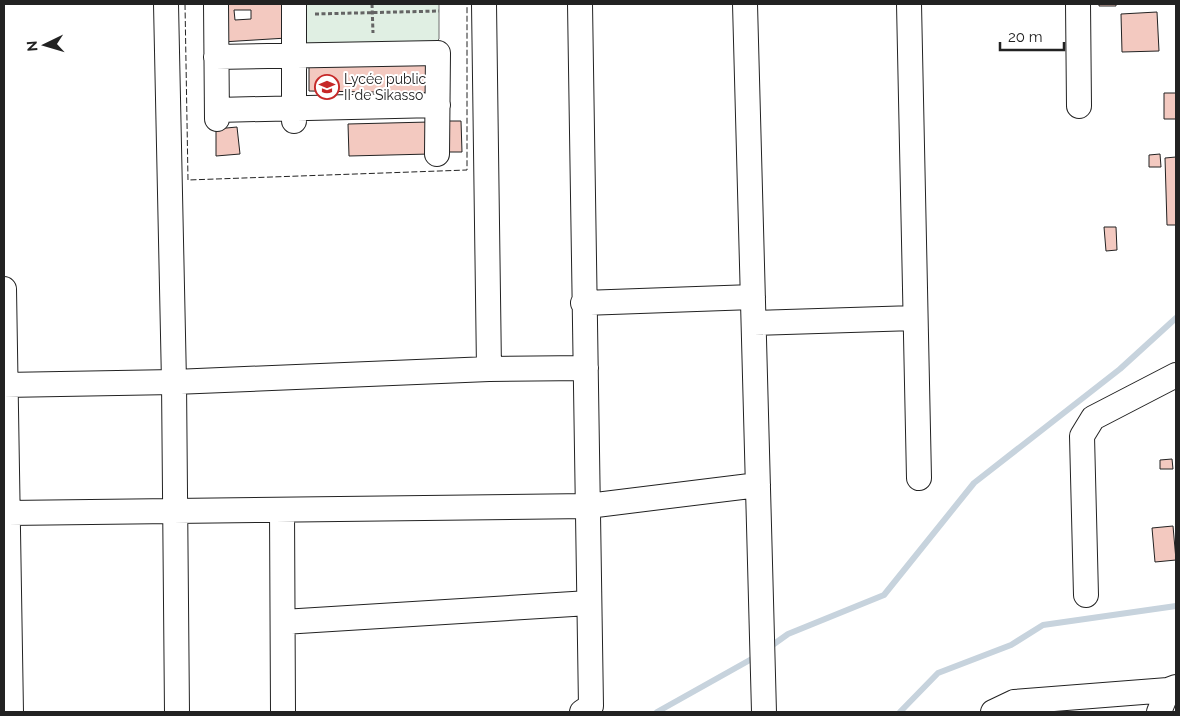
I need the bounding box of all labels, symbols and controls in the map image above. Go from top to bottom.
north arrow [20,20,70,70]
scale bar [1000,20,1064,52]
text: 20 m [1008,28,1043,46]
text: N [24,40,40,52]
place label: Lycée public II de Sikasso [344,71,426,103]
school or university icon: Lycée public II de Sikasso [314,74,340,100]

